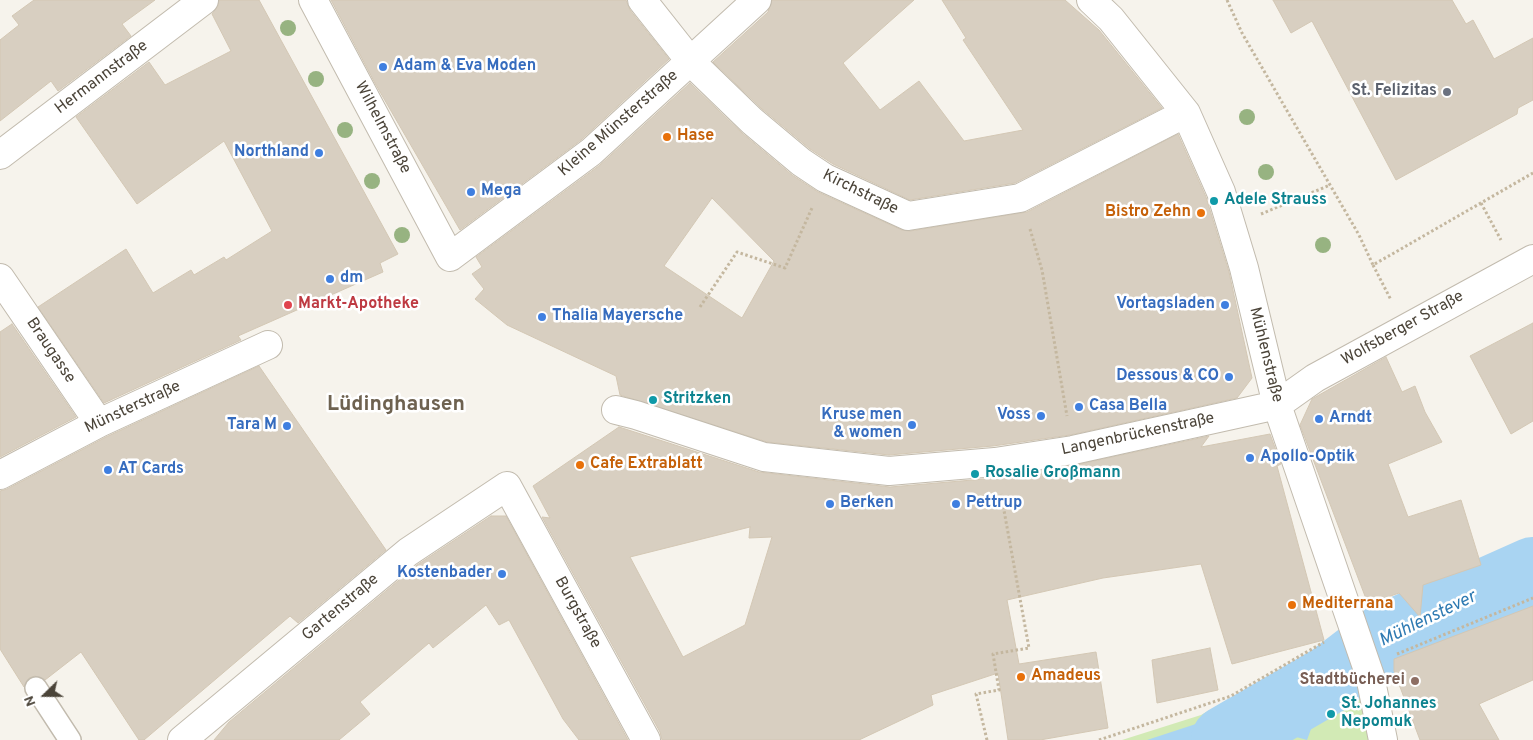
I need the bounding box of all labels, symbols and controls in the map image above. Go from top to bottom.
street label: Hermannstraße [52,37,152,119]
place label: Adam & Eva Moden [393,57,536,77]
marker: Adam & Eva Moden [377,61,389,73]
street label: Kleine Münsterstraße [555,67,683,181]
street label: Wilhelmstraße [350,79,414,177]
place label: St. Felizitas [1351,82,1437,102]
marker: St. Felizitas [1441,86,1453,98]
place label: Hase [677,127,714,147]
marker: Hase [661,131,673,143]
place label: Northland [234,143,309,163]
marker: Northland [313,147,325,159]
street label: Kirchstraße [819,166,901,220]
place label: Mega [481,182,521,202]
marker: Mega [465,186,477,198]
place label: Adele Strauss [1224,191,1327,211]
marker: Adele Strauss [1208,195,1220,207]
place label: Bistro Zehn [1105,203,1191,223]
marker: Bistro Zehn [1195,207,1207,219]
place label: dm [340,269,363,289]
marker: dm [324,273,336,285]
street label: Wolfsberger Straße [1339,287,1467,371]
place label: Markt-Apotheke [298,295,419,315]
place label: Vortagsladen [1116,295,1215,315]
marker: Markt-Apotheke [282,299,294,311]
marker: Vortagsladen [1219,299,1231,311]
street label: Mühlenstraße [1244,305,1286,405]
place label: Thalia Mayersche [552,307,683,327]
marker: Thalia Mayersche [536,311,548,323]
street label: Braugasse [21,315,79,387]
place label: Dessous & CO [1116,367,1219,387]
marker: Dessous & CO [1223,371,1235,383]
street label: Münsterstraße [82,377,184,439]
place label: Stritzken [663,390,731,410]
district label: Lüdinghausen [327,393,465,419]
marker: Stritzken [647,394,659,406]
place label: Casa Bella [1089,397,1167,417]
marker: Casa Bella [1073,401,1085,413]
place label: Kruse men & women [821,406,902,444]
place label: Voss [997,406,1031,426]
street label: Langenbrückenstraße [1060,409,1216,461]
place label: Arndt [1329,409,1372,429]
marker: Voss [1035,410,1047,422]
marker: Arndt [1313,413,1325,425]
place label: Tara M [227,416,277,436]
marker: Kruse men & women [906,419,918,431]
marker: Tara M [281,420,293,432]
place label: Apollo-Optik [1260,448,1355,468]
marker: Apollo-Optik [1244,452,1256,464]
place label: Cafe Extrablatt [590,455,703,475]
marker: Cafe Extrablatt [574,459,586,471]
place label: AT Cards [118,460,184,480]
marker: AT Cards [102,464,114,476]
place label: Rosalie Großmann [985,464,1121,484]
marker: Rosalie Großmann [969,468,981,480]
place label: Berken [840,494,894,514]
place label: Pettrup [966,494,1022,514]
marker: Berken [824,498,836,510]
marker: Pettrup [950,498,962,510]
place label: Kostenbader [397,564,492,584]
marker: Kostenbader [496,568,508,580]
street label: Gartenstraße [299,570,383,646]
street label: Burgstraße [549,574,605,652]
water label: Mühlenstever [1376,587,1480,653]
place label: Mediterrana [1302,595,1393,615]
marker: Mediterrana [1286,599,1298,611]
place label: Amadeus [1031,667,1101,687]
north arrow [20,670,70,720]
marker: Amadeus [1015,671,1027,683]
place label: Stadtbücherei [1299,671,1405,691]
marker: Stadtbücherei [1409,675,1421,687]
text: N [21,693,40,709]
place label: St. Johannes Nepomuk [1341,695,1437,733]
marker: St. Johannes Nepomuk [1325,708,1337,720]

